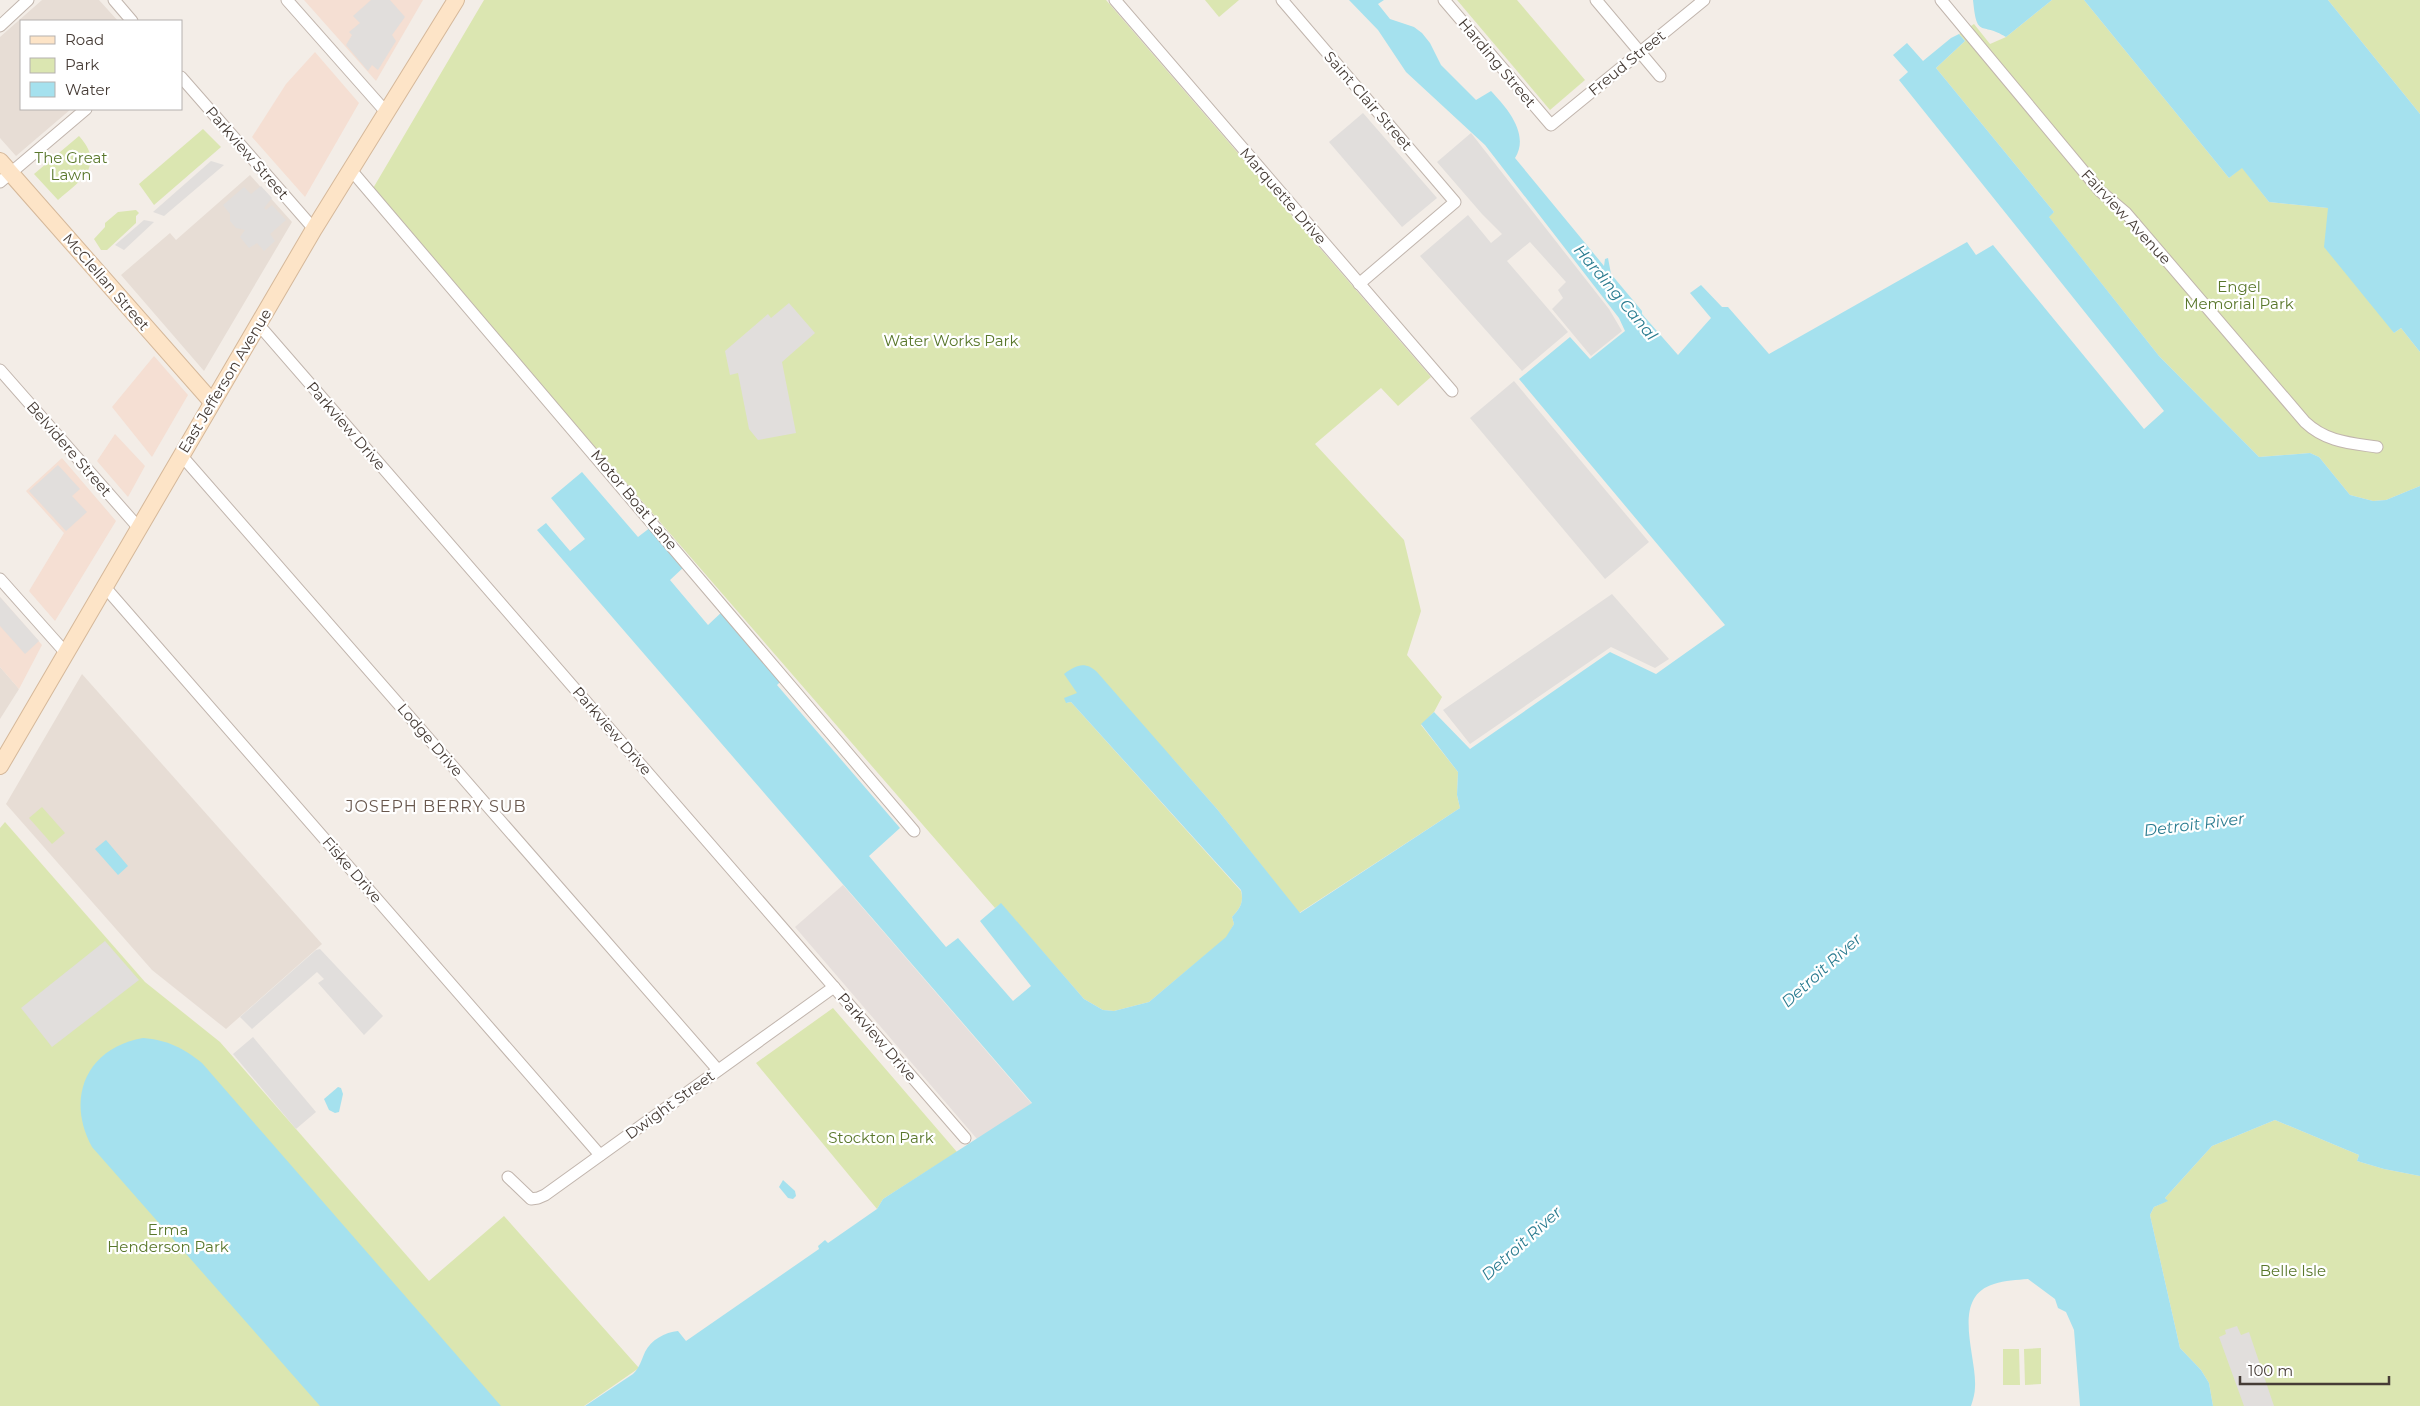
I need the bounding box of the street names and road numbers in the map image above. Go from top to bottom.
street label: Harding Street [1455,14,1540,111]
street label: Freud Street [1584,26,1669,99]
street label: Saint Clair Street [1320,47,1417,154]
street label: Parkview Street [202,102,293,203]
street label: Marquette Drive [1236,143,1331,248]
street label: Fairview Avenue [2077,165,2175,268]
street label: McClellan Street [59,229,154,334]
street label: East Jefferson Avenue [174,305,275,456]
street label: Parkview Drive [303,377,390,474]
street label: Belvidere Street [23,397,116,500]
street label: Motor Boat Lane [587,446,682,554]
street label: Parkview Drive [569,682,656,779]
street label: Lodge Drive [393,699,467,780]
street label: Fiske Drive [318,833,386,907]
street label: Parkview Drive [834,988,921,1085]
street label: Dwight Street [621,1066,718,1143]

